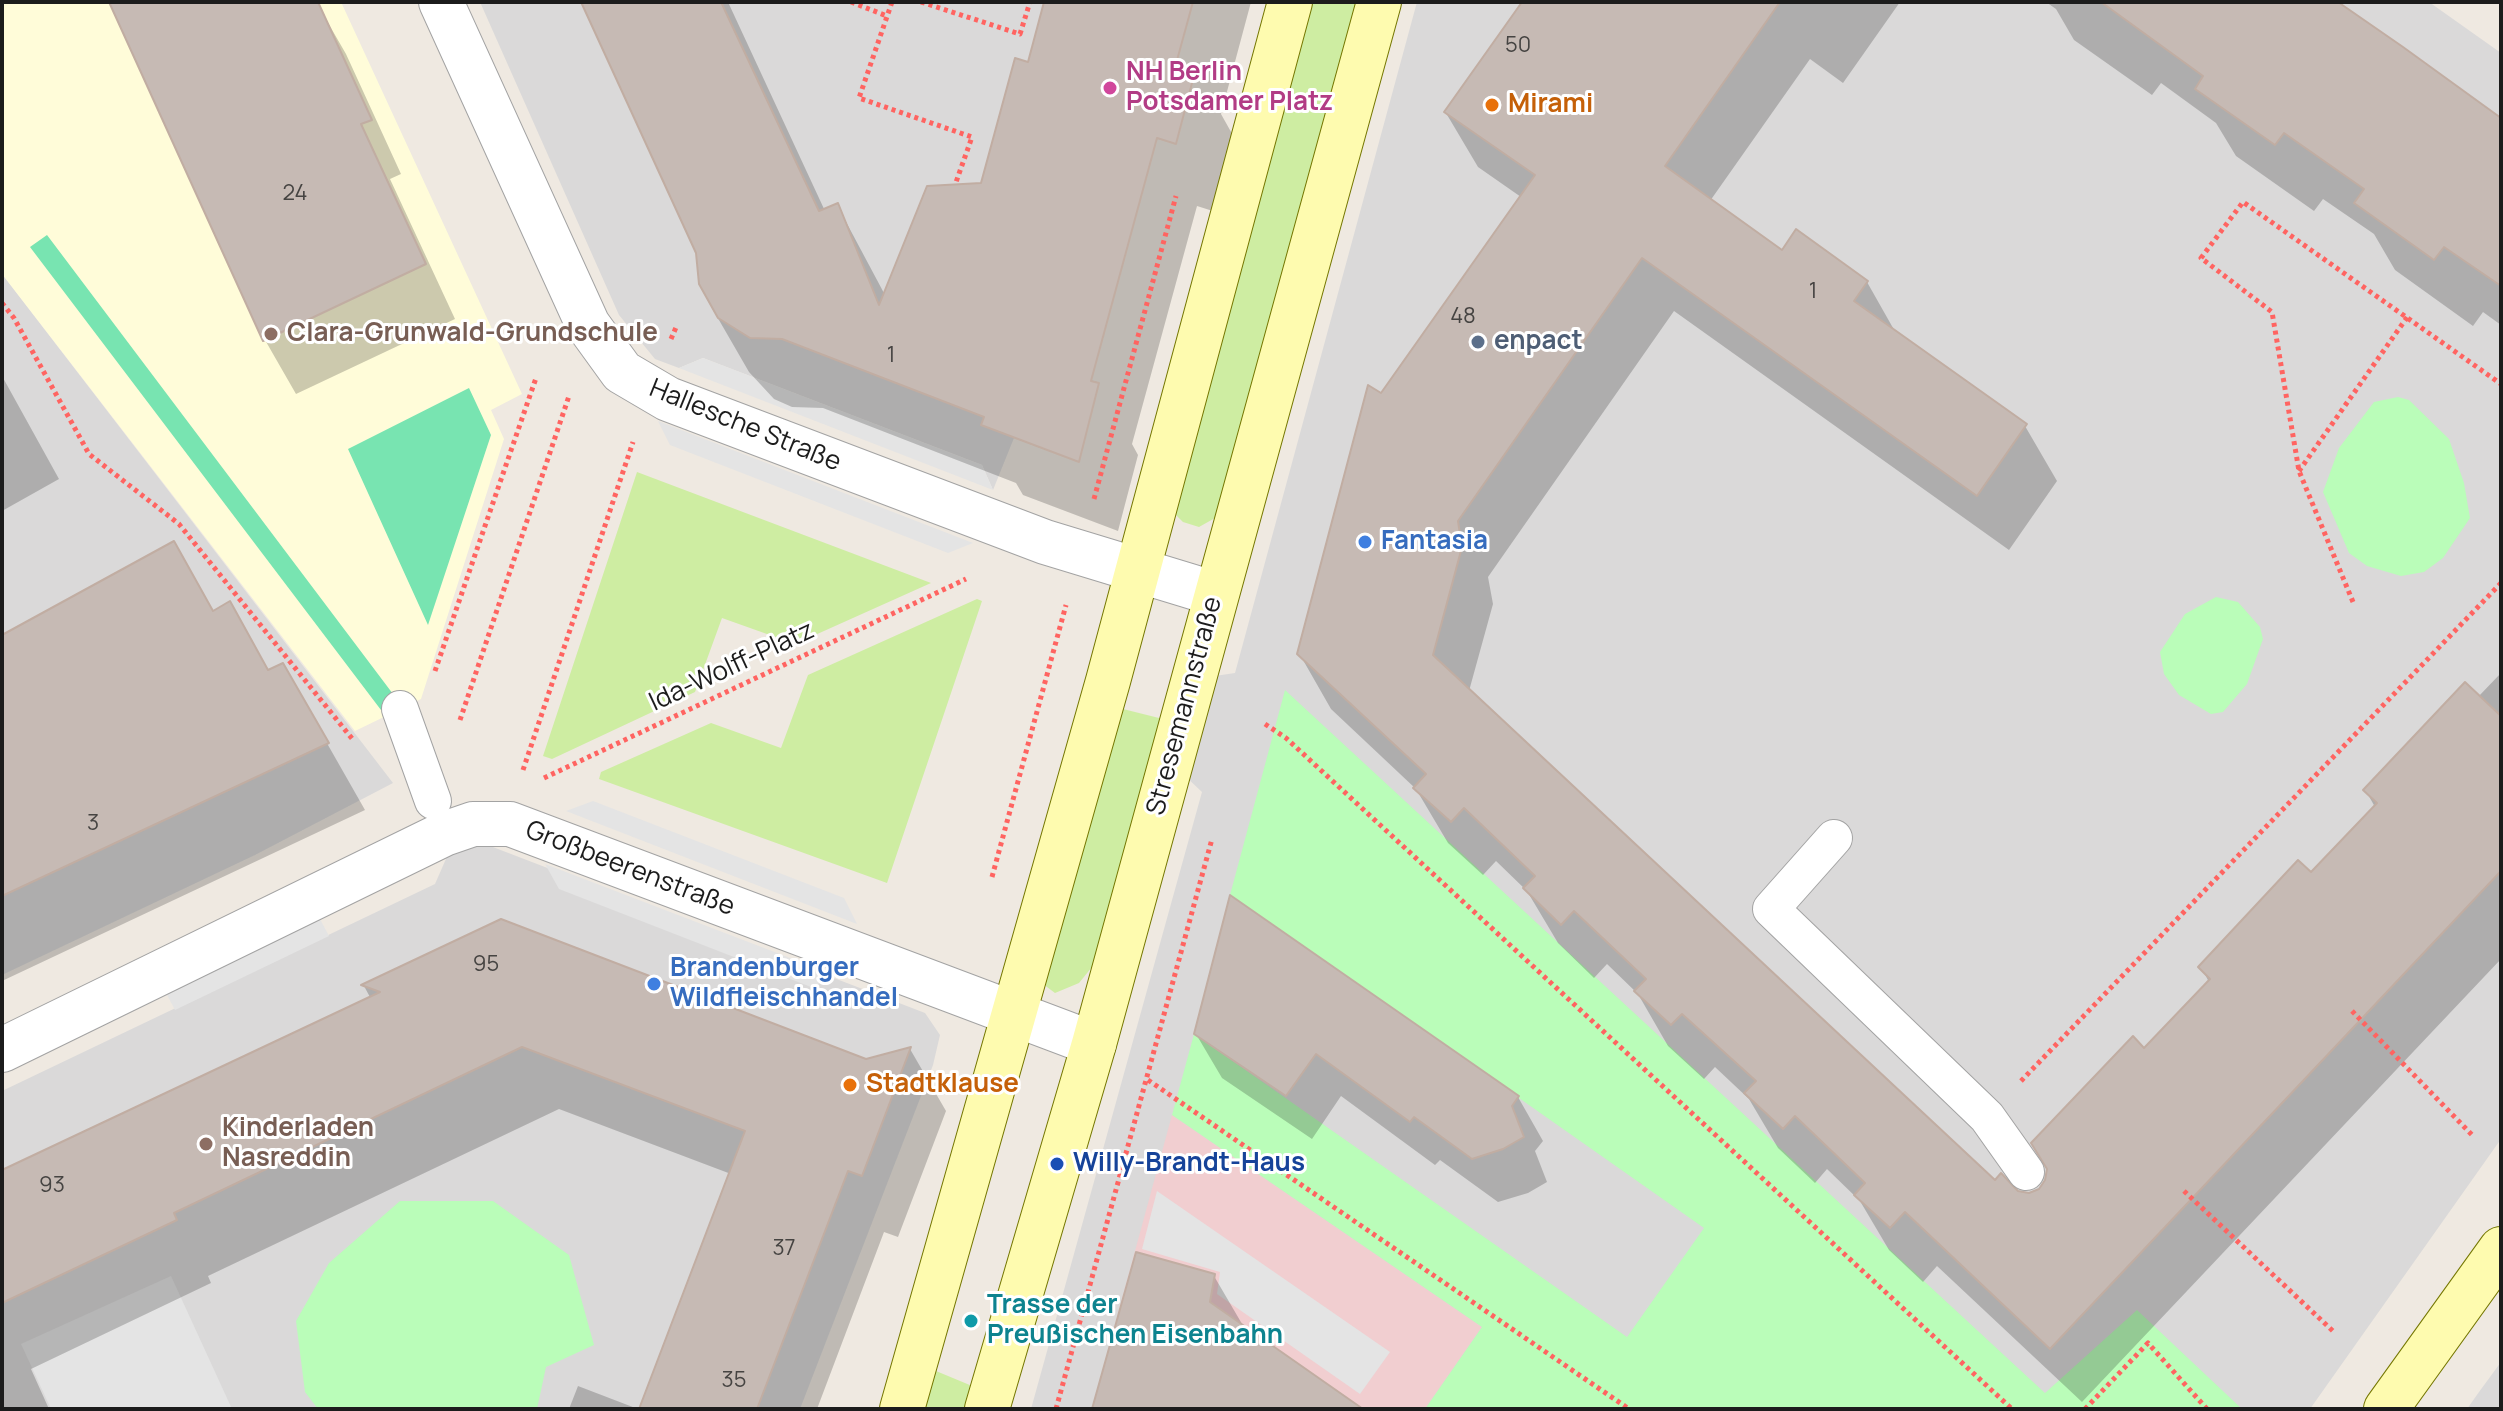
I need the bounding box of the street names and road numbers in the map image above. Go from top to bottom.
street label: Hallesche Straße [645,373,845,479]
street label: Stresemannstraße [1141,593,1229,819]
street label: Ida-Wolff-Platz [645,615,819,719]
street label: Großbeerenstraße [521,815,739,923]

